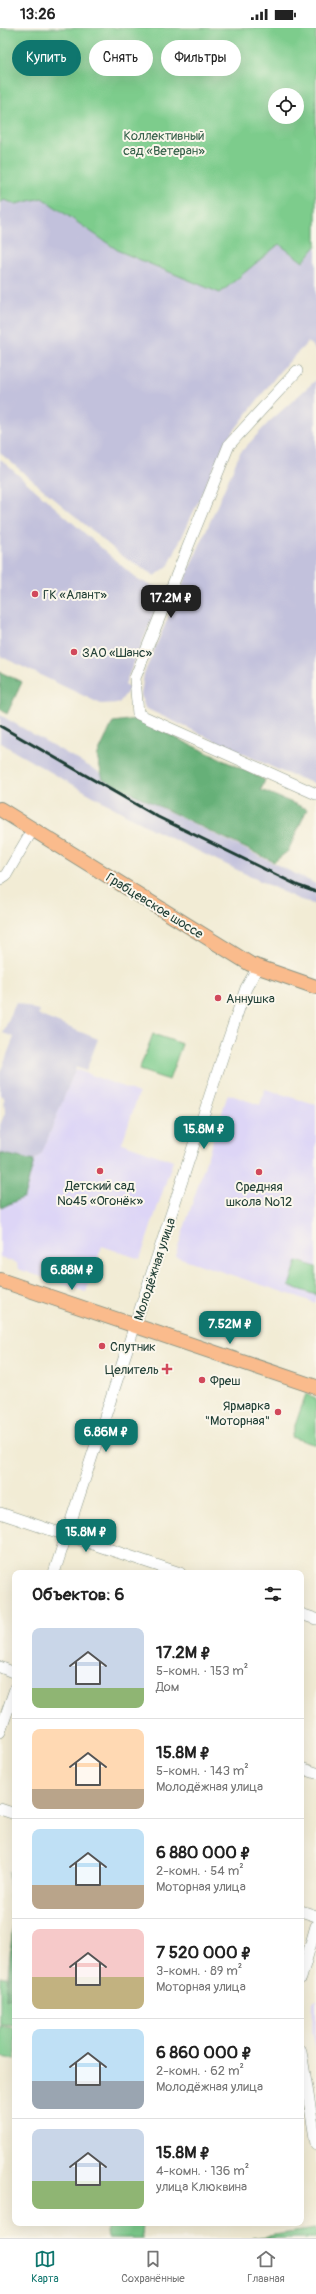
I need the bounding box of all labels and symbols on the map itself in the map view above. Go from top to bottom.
park label: Коллективный сад «Ветеран» [123,128,205,159]
pin: 17.2M ₽ [134,585,208,619]
place label: ГК «Алант» [43,587,107,603]
marker: ГК «Алант» [30,589,40,599]
place label: ЗАО «Шанс» [82,645,153,661]
marker: ЗАО «Шанс» [69,647,79,657]
street label: Грабцевское шоссе [103,869,207,943]
place label: Аннушка [226,991,275,1007]
marker: Аннушка [213,993,223,1003]
pin: 15.8M ₽ [167,1116,241,1150]
marker: Детский сад №45 «Огонёк» [95,1166,105,1176]
marker: Средняя школа №12 [254,1167,264,1177]
place label: Детский сад №45 «Огонёк» [57,1178,143,1209]
place label: Средняя школа №12 [226,1179,292,1210]
street label: Молодёжная улица [131,1216,179,1323]
pin: 6.88M ₽ [35,1257,109,1291]
pin: 7.52M ₽ [193,1311,267,1345]
place label: Спутник [110,1339,156,1355]
marker: Спутник [97,1341,107,1351]
place label: Целитель [105,1362,159,1378]
marker: Целитель [162,1364,172,1374]
place label: Фреш [210,1373,240,1389]
marker: Фреш [197,1375,207,1385]
place label: Ярмарка "Моторная" [205,1398,270,1429]
marker: Ярмарка "Моторная" [273,1407,283,1417]
pin: 6.86M ₽ [69,1419,143,1453]
pin: 15.8M ₽ [49,1519,123,1553]

